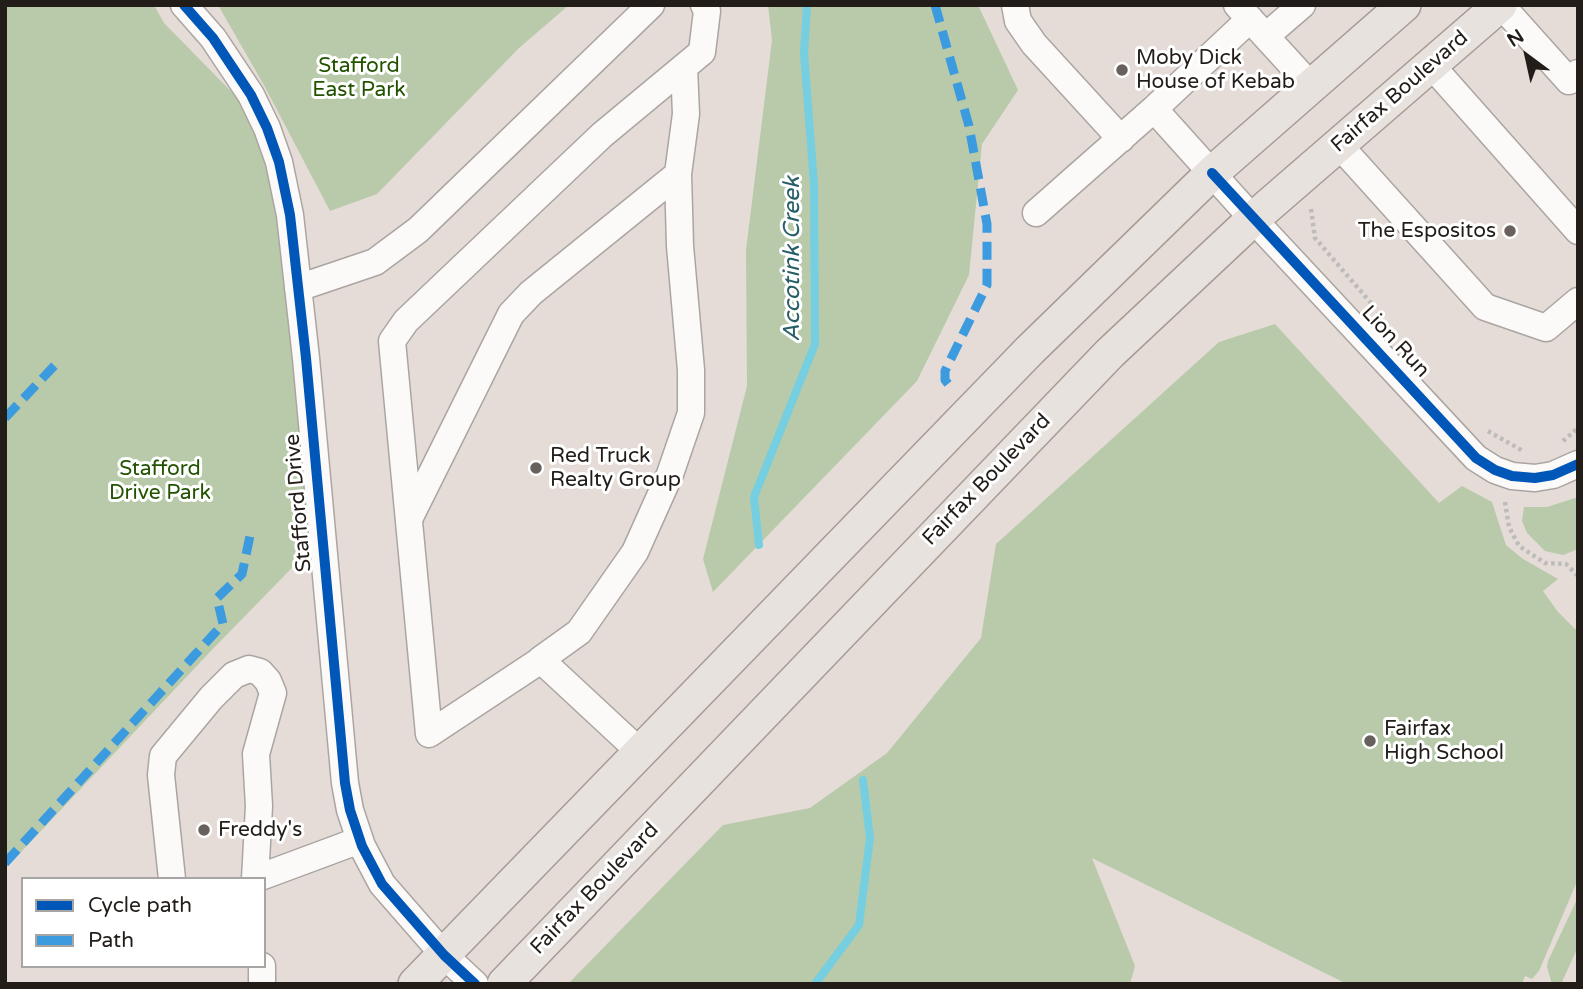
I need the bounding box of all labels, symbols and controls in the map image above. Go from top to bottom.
north arrow [1492,21,1562,91]
text: N [1503,25,1528,52]
street label: Fairfax Boulevard [1326,26,1474,158]
place label: Moby Dick House of Kebab [1136,45,1295,95]
park label: Stafford East Park [312,53,406,103]
marker: Moby Dick House of Kebab [1114,62,1130,78]
water label: Accotink Creek [779,176,807,342]
place label: The Espositos [1358,218,1496,244]
marker: The Espositos [1502,223,1518,239]
street label: Lion Run [1355,301,1435,383]
street label: Fairfax Boulevard [918,409,1056,551]
street label: Stafford Drive [280,433,318,573]
place label: Red Truck Realty Group [550,443,681,493]
park label: Stafford Drive Park [109,456,211,506]
marker: Red Truck Realty Group [528,460,544,476]
place label: Fairfax High School [1384,716,1504,766]
marker: Fairfax High School [1362,733,1378,749]
place label: Freddy's [218,817,302,843]
street label: Fairfax Boulevard [526,818,664,960]
marker: Freddy's [196,822,212,838]
legend [21,877,266,968]
text: Cycle path [88,893,192,918]
text: Path [88,928,134,953]

